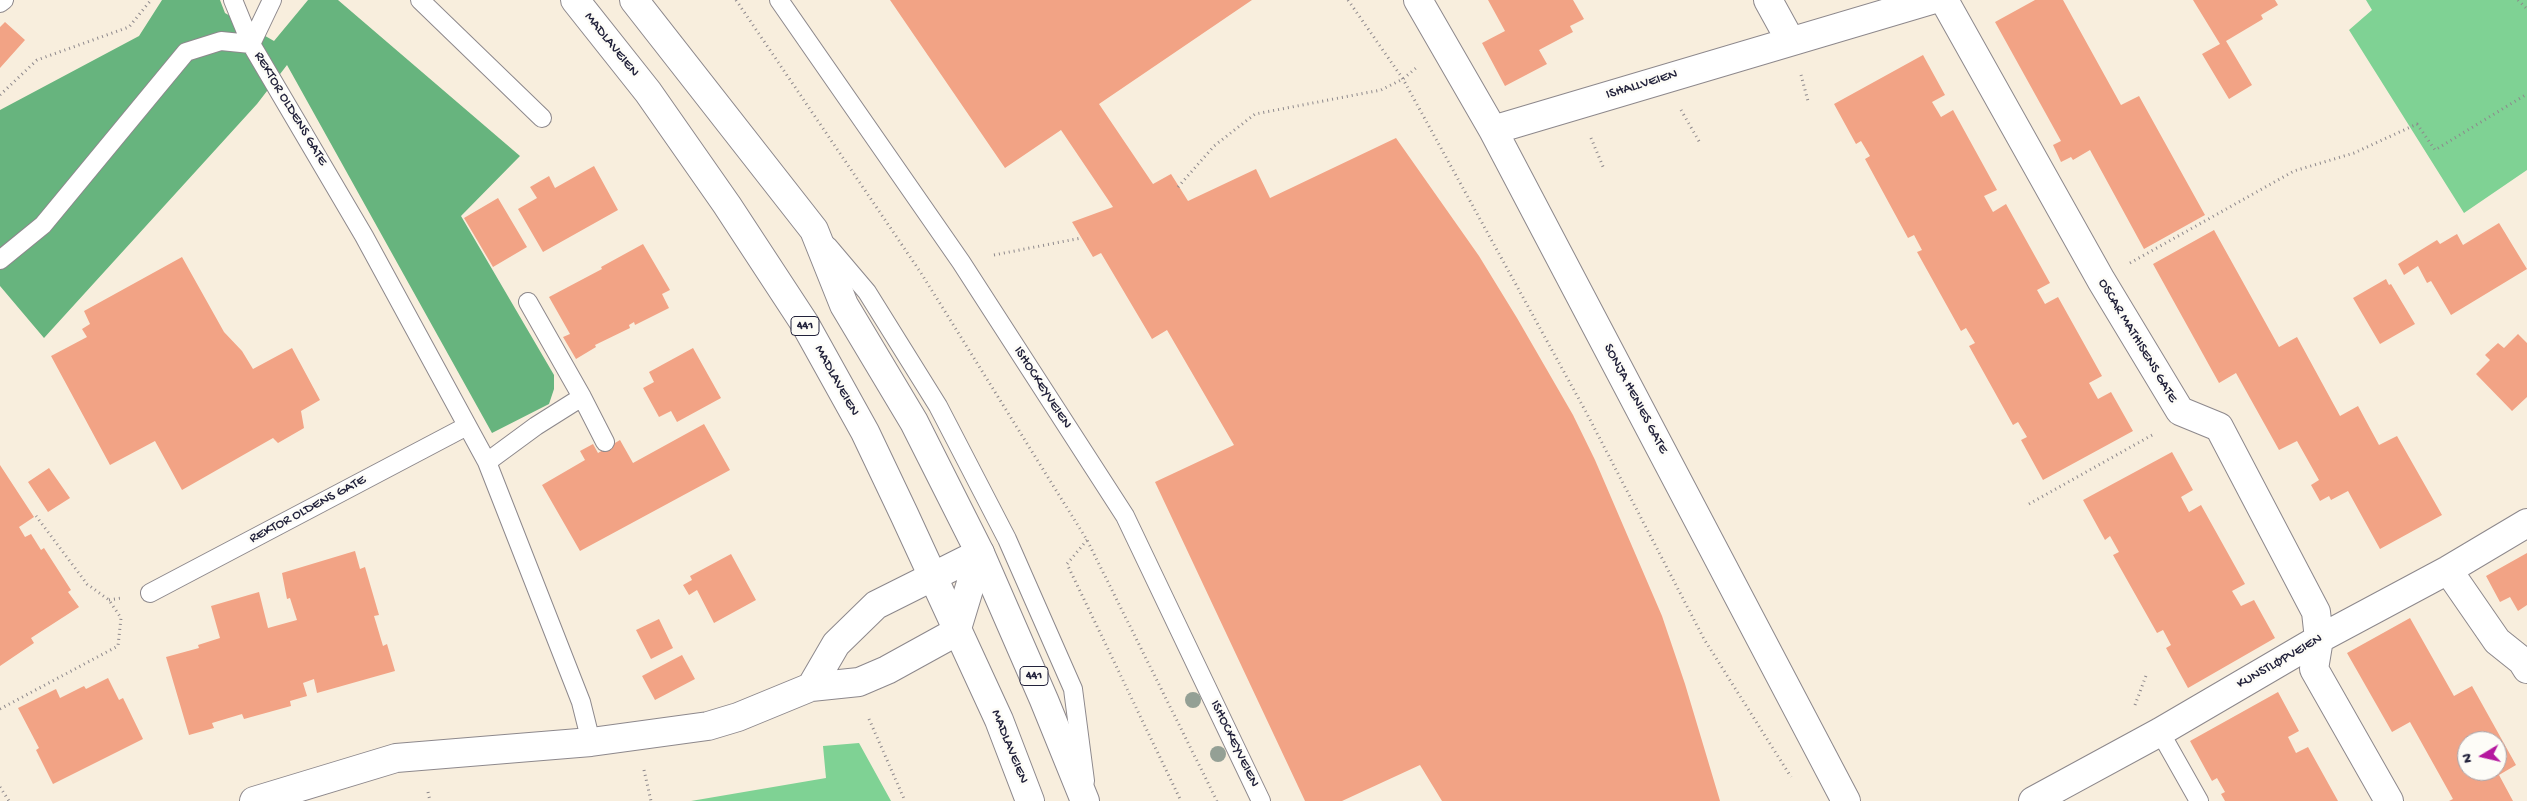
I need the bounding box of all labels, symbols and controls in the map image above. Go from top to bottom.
street label: MADLAVEIEN [580,9,642,81]
street label: REKTOR OLDENS GATE [249,49,331,169]
street label: ISHALLVEIEN [1604,66,1680,104]
street label: OSCAR MATHISENS GATE [2093,276,2181,406]
road number: 441 [791,316,819,336]
street label: SONJA HENIES GATE [1599,341,1671,457]
street label: MADLAVEIEN [810,343,862,419]
street label: ISHOCKEYVEIEN [1009,344,1075,432]
street label: REKTOR OLDENS GATE [247,472,369,548]
street label: KUNSTLØPVEIEN [2234,631,2326,693]
road number: 441 [1020,666,1048,686]
street label: ISHOCKEYVEIEN [1206,698,1262,790]
street label: MADLAVEIEN [987,708,1031,786]
north arrow [2457,731,2507,781]
text: N [2459,752,2477,764]

